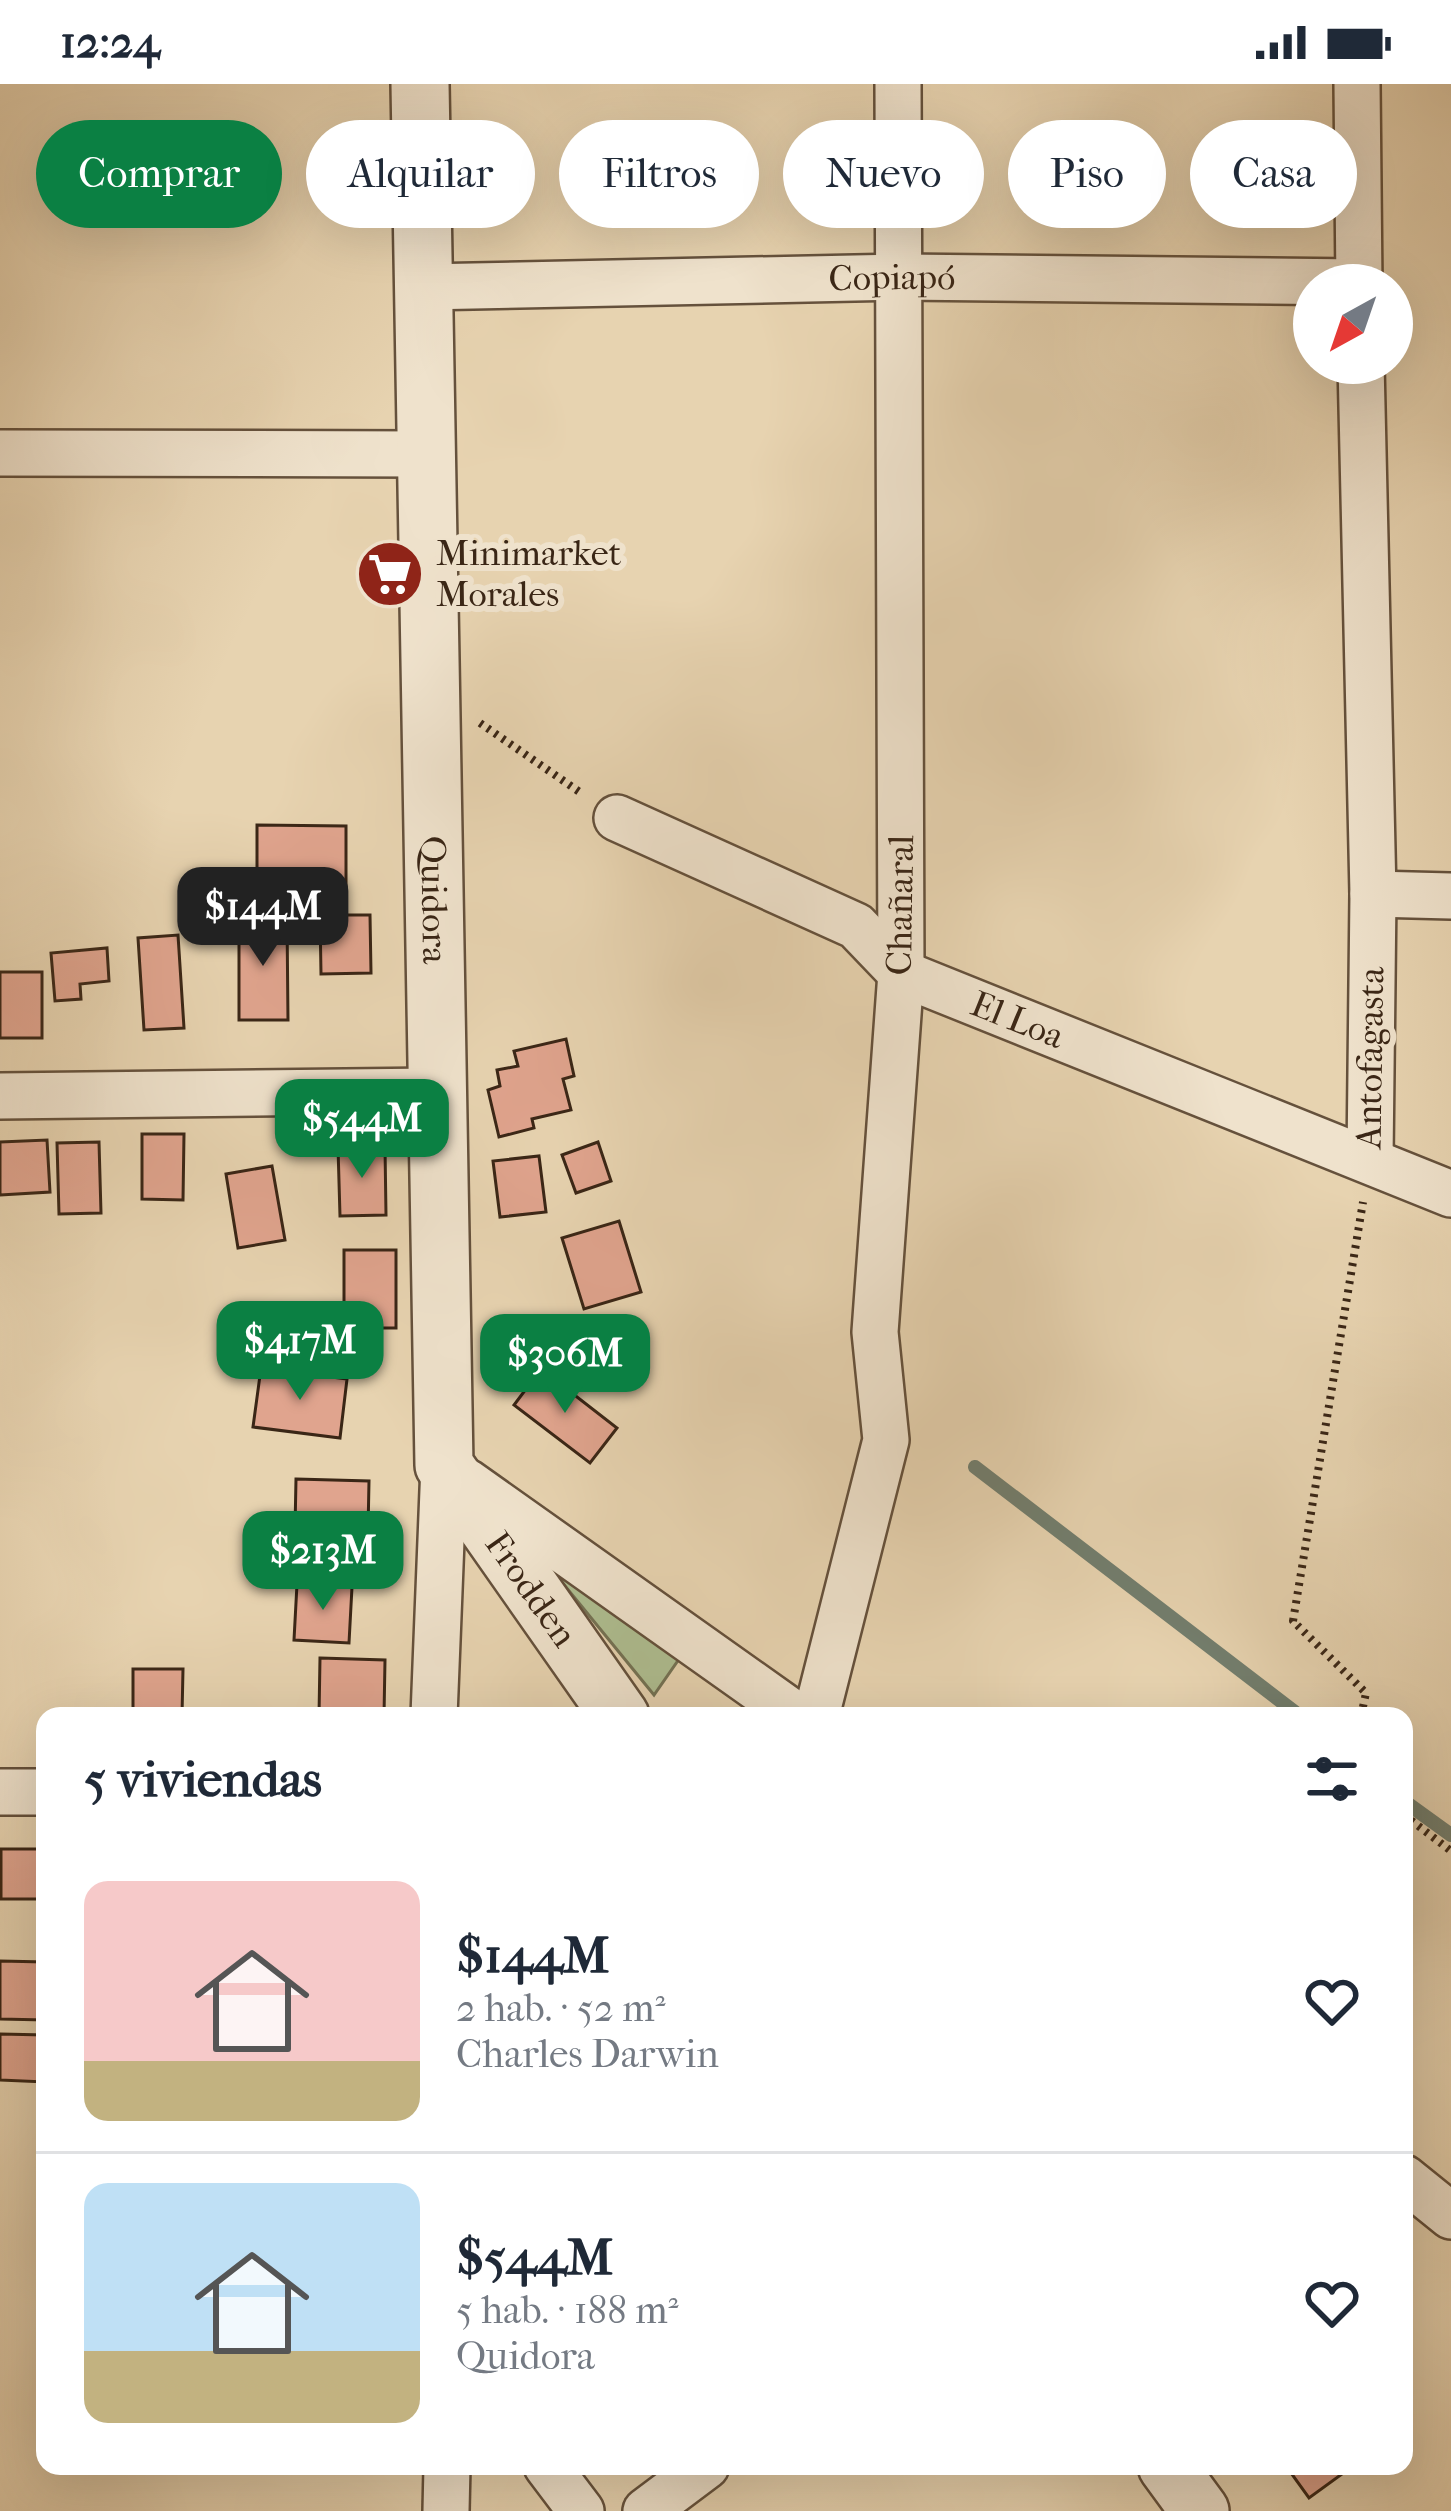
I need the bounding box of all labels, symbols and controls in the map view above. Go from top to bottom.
text: 12:24 [60,16,160,69]
chip: Comprar [36,120,282,228]
chip: Alquilar [306,120,535,228]
chip: Filtros [559,120,759,228]
chip: Nuevo [783,120,984,228]
chip: Piso [1008,120,1166,228]
chip: Casa [1190,120,1357,228]
street label: Copiapó [828,256,956,300]
north arrow [1293,264,1413,384]
map controls [1293,264,1413,384]
place label: Minimarket Morales [436,532,621,615]
supermarket icon: Minimarket Morales [355,539,425,609]
street label: Chañaral [878,834,922,976]
street label: Quidora [412,835,456,965]
pin: $144M [179,867,347,969]
text: $144M [204,883,322,929]
street label: Antofagasta [1347,966,1393,1151]
street label: El Loa [965,982,1071,1057]
pin: $544M [278,1079,446,1181]
text: $544M [302,1095,422,1141]
pin: $417M [216,1301,384,1403]
pin: $306M [481,1314,649,1416]
text: $417M [244,1317,356,1363]
text: $306M [507,1330,623,1376]
pin: $213M [239,1511,407,1613]
street label: Frodden [476,1524,586,1655]
text: $213M [269,1527,377,1573]
icon: filters [1299,1746,1365,1812]
text: 5 viviendas [84,1749,322,1809]
text: $144M [456,1925,609,1985]
icon: home [180,1929,324,2073]
icon: heart [1299,1968,1365,2034]
text: 2 hab. · 52 m² [456,1985,666,2031]
text: Charles Darwin [456,2031,719,2077]
text: $544M [456,2227,613,2287]
icon: home [180,2231,324,2375]
icon: heart [1299,2270,1365,2336]
text: 5 hab. · 188 m² [456,2287,679,2333]
text: Quidora [456,2333,595,2379]

